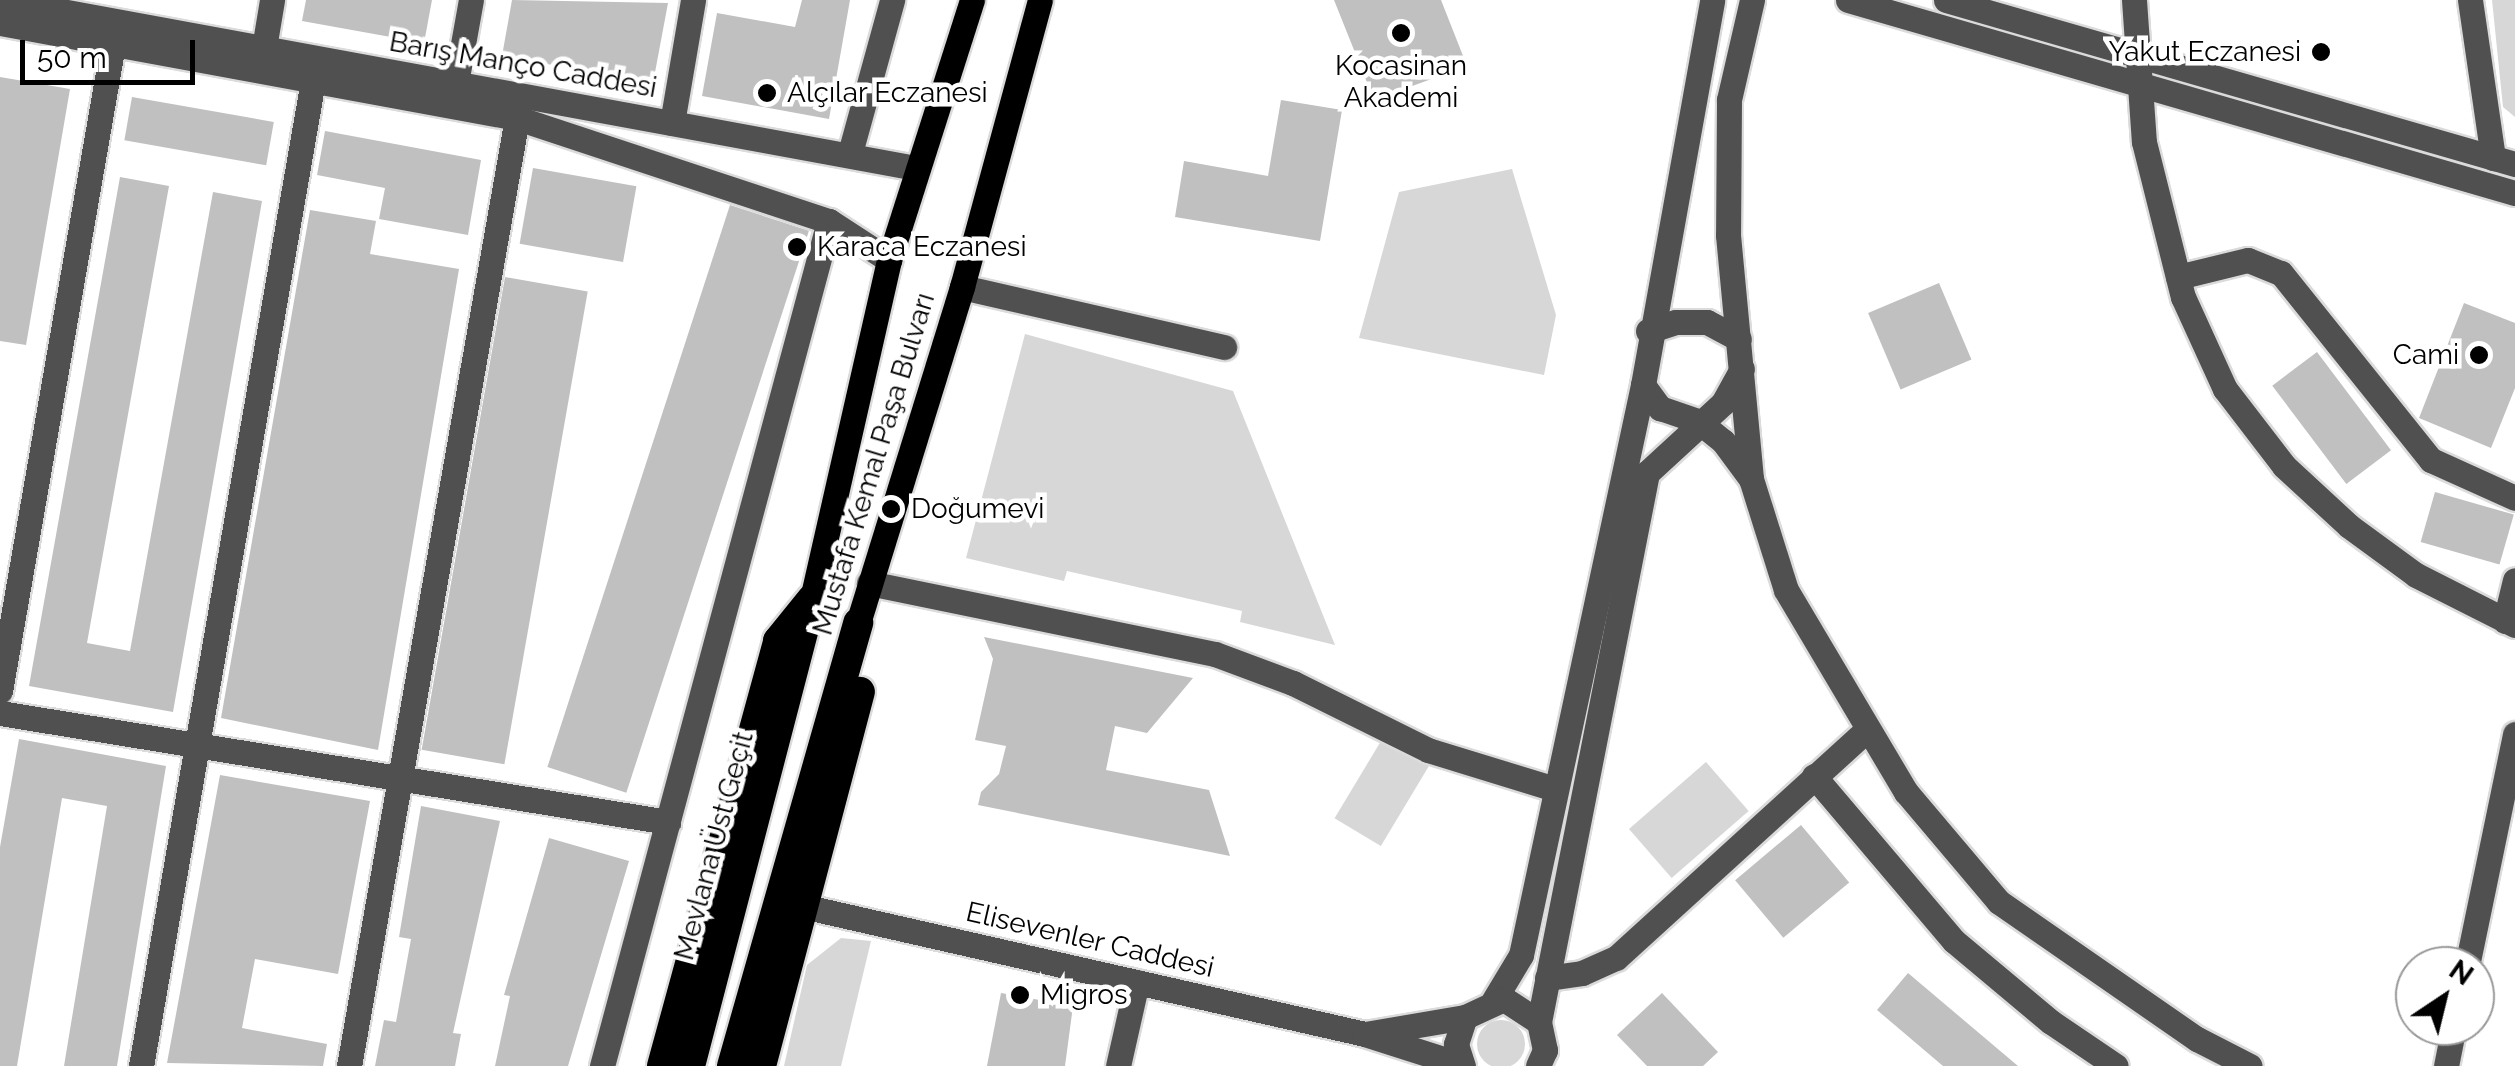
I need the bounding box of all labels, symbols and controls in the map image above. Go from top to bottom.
scale bar [25,20,200,82]
marker: Kocasinan Akademi [1390,22,1412,44]
street label: Barış Manço Caddesi [387,25,659,105]
place label: Yakut Eczanesi [2109,35,2301,69]
text: 50 m [37,40,107,75]
marker: Yakut Eczanesi [2310,41,2332,63]
place label: Kocasinan Akademi [1335,49,1467,115]
place label: Alçılar Eczanesi [787,76,988,110]
marker: Alçılar Eczanesi [756,82,778,104]
place label: Karaca Eczanesi [817,230,1026,264]
marker: Karaca Eczanesi [786,236,808,258]
street label: Mustafa Kemal Paşa Bulvarı [806,289,942,639]
place label: Cami [2393,338,2459,372]
marker: Cami [2468,344,2490,366]
place label: Doğumevi [911,492,1044,526]
marker: Doğumevi [880,498,902,520]
street label: Mevlana Üst Geçit [667,728,761,964]
street label: Elisevenler Caddesi [963,895,1217,985]
north arrow [2395,946,2495,1046]
text: N [2443,953,2480,992]
place label: Migros [1040,978,1128,1012]
marker: Migros [1009,984,1031,1006]

